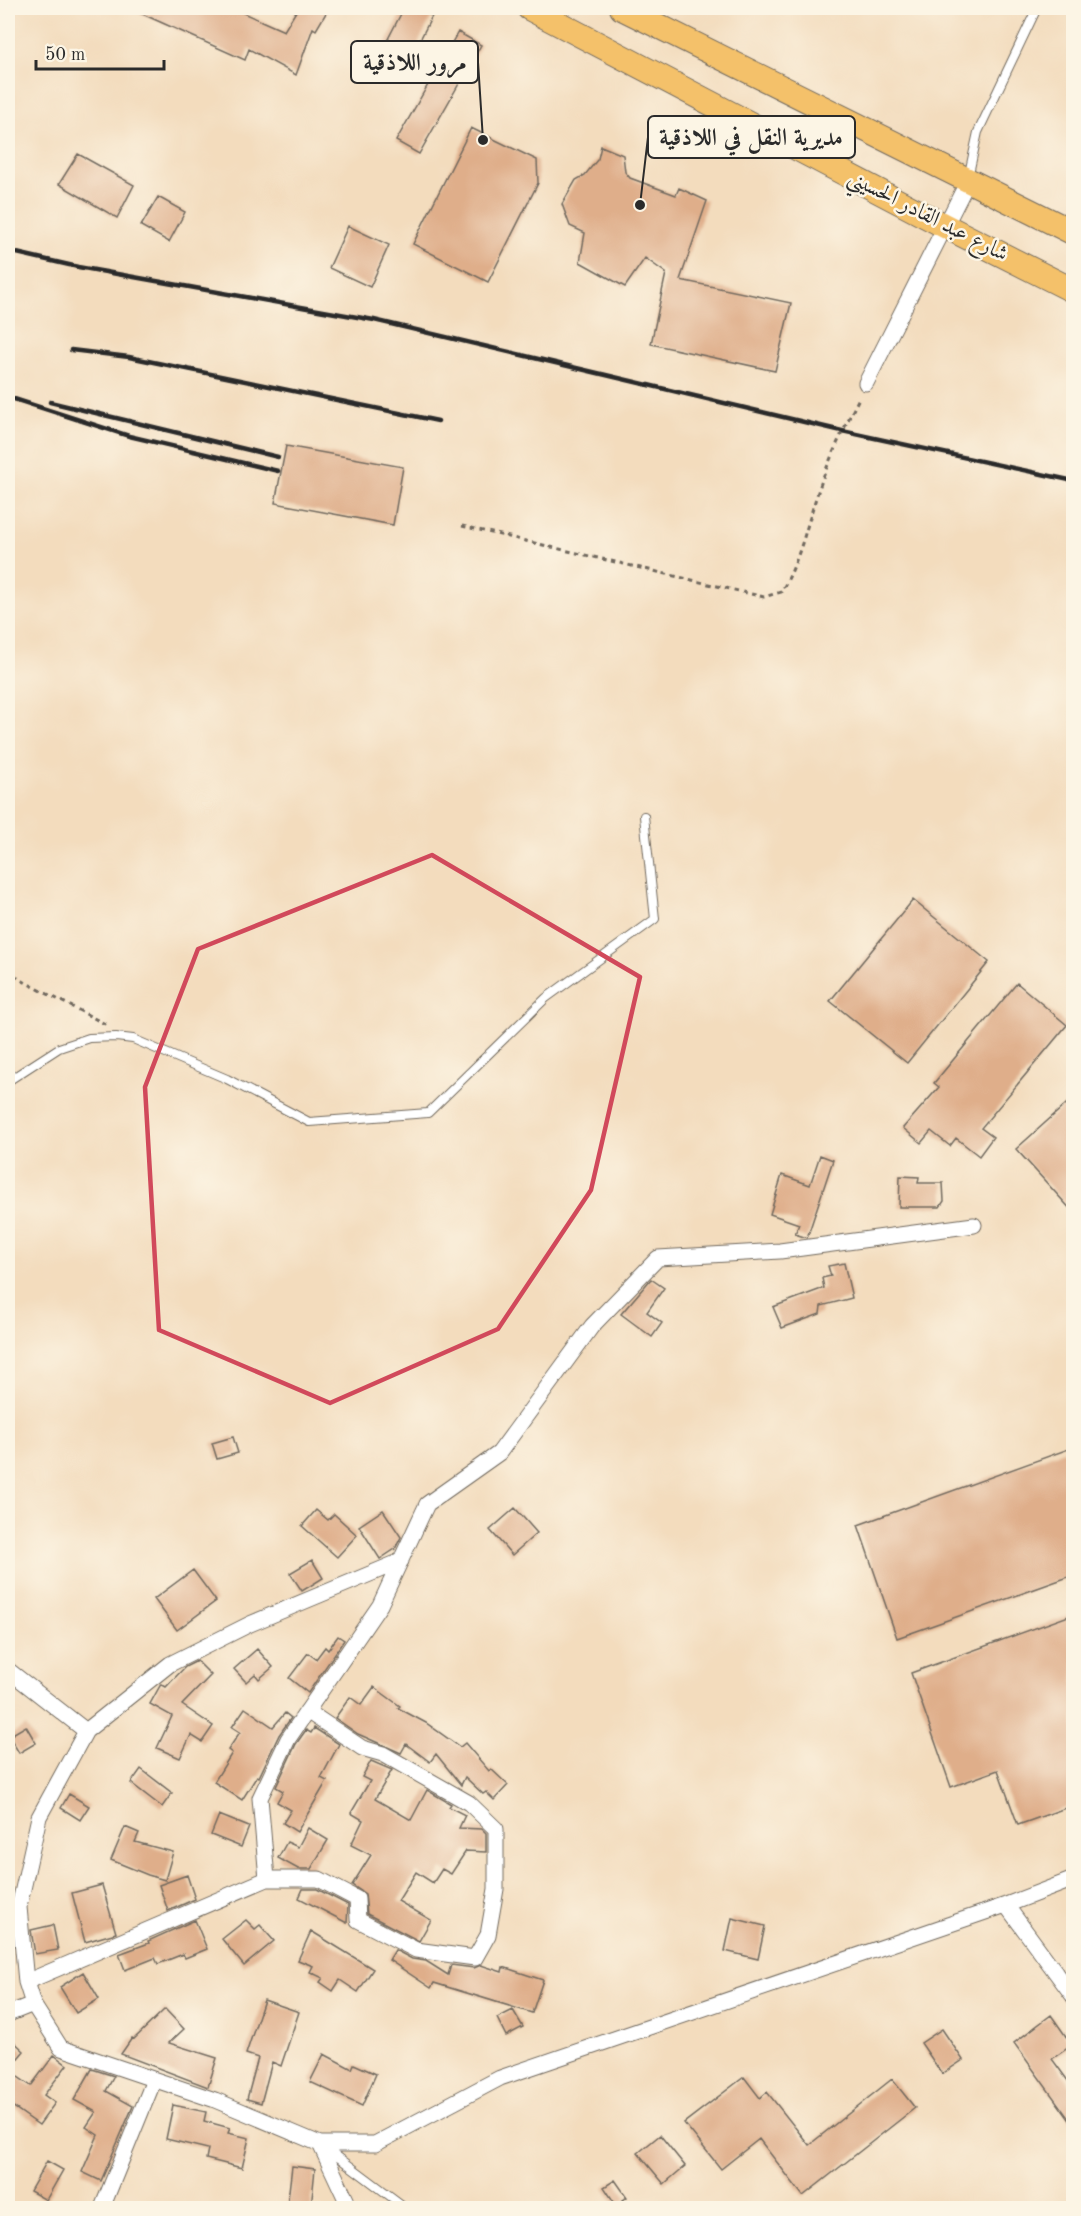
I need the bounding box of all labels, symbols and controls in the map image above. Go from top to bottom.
scale bar [36,33,164,71]
callout: مرور اللاذقية [351,41,478,83]
text: 50 m [45,46,85,64]
text: مرور اللاذقية [363,52,467,79]
callout: مديرية النقل في اللاذقية [648,116,855,158]
text: مديرية النقل في اللاذقية [659,126,843,156]
street label: شارع عبد القادر الحسيني [841,166,1011,273]

